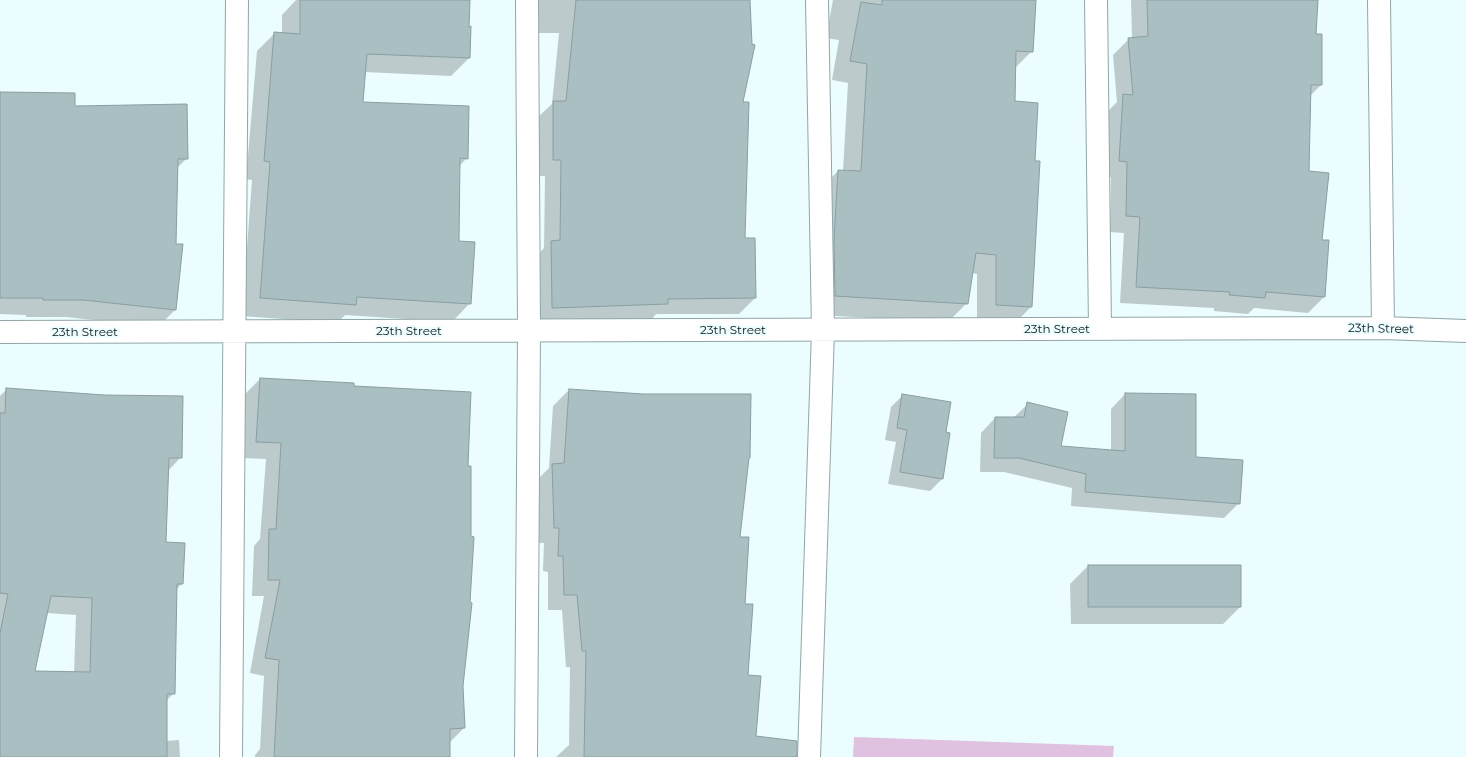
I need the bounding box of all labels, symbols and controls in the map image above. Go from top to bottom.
street label: 23th Street [1348,321,1414,337]
street label: 23th Street [1024,322,1090,336]
street label: 23th Street [700,323,766,337]
street label: 23th Street [376,324,442,338]
street label: 23th Street [52,325,118,339]

